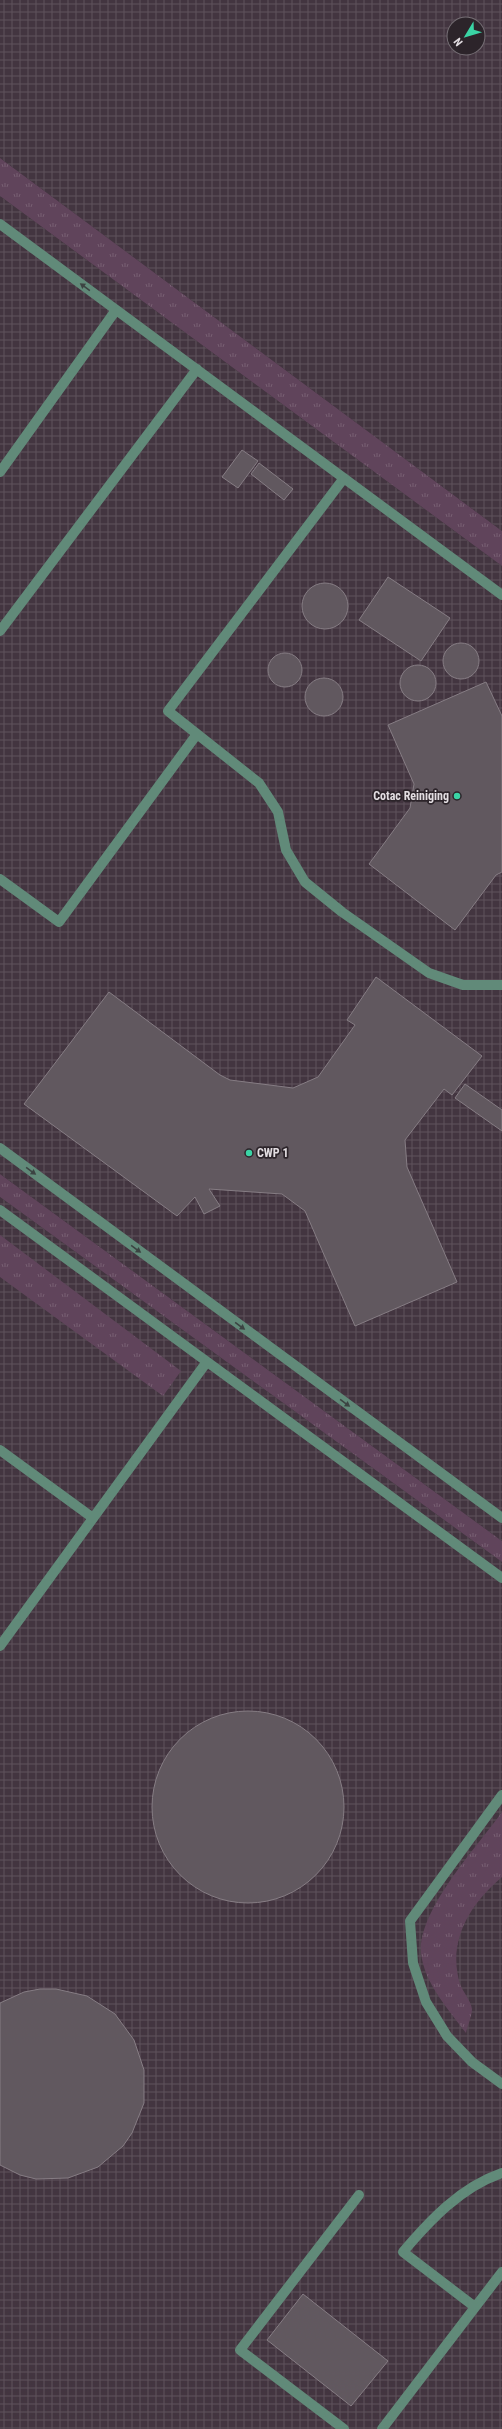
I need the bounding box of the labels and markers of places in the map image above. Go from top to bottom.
place label: Cotac Reiniging [373,789,449,803]
marker: Cotac Reiniging [452,791,462,801]
place label: CWP 1 [257,1146,288,1160]
marker: CWP 1 [244,1148,254,1158]

